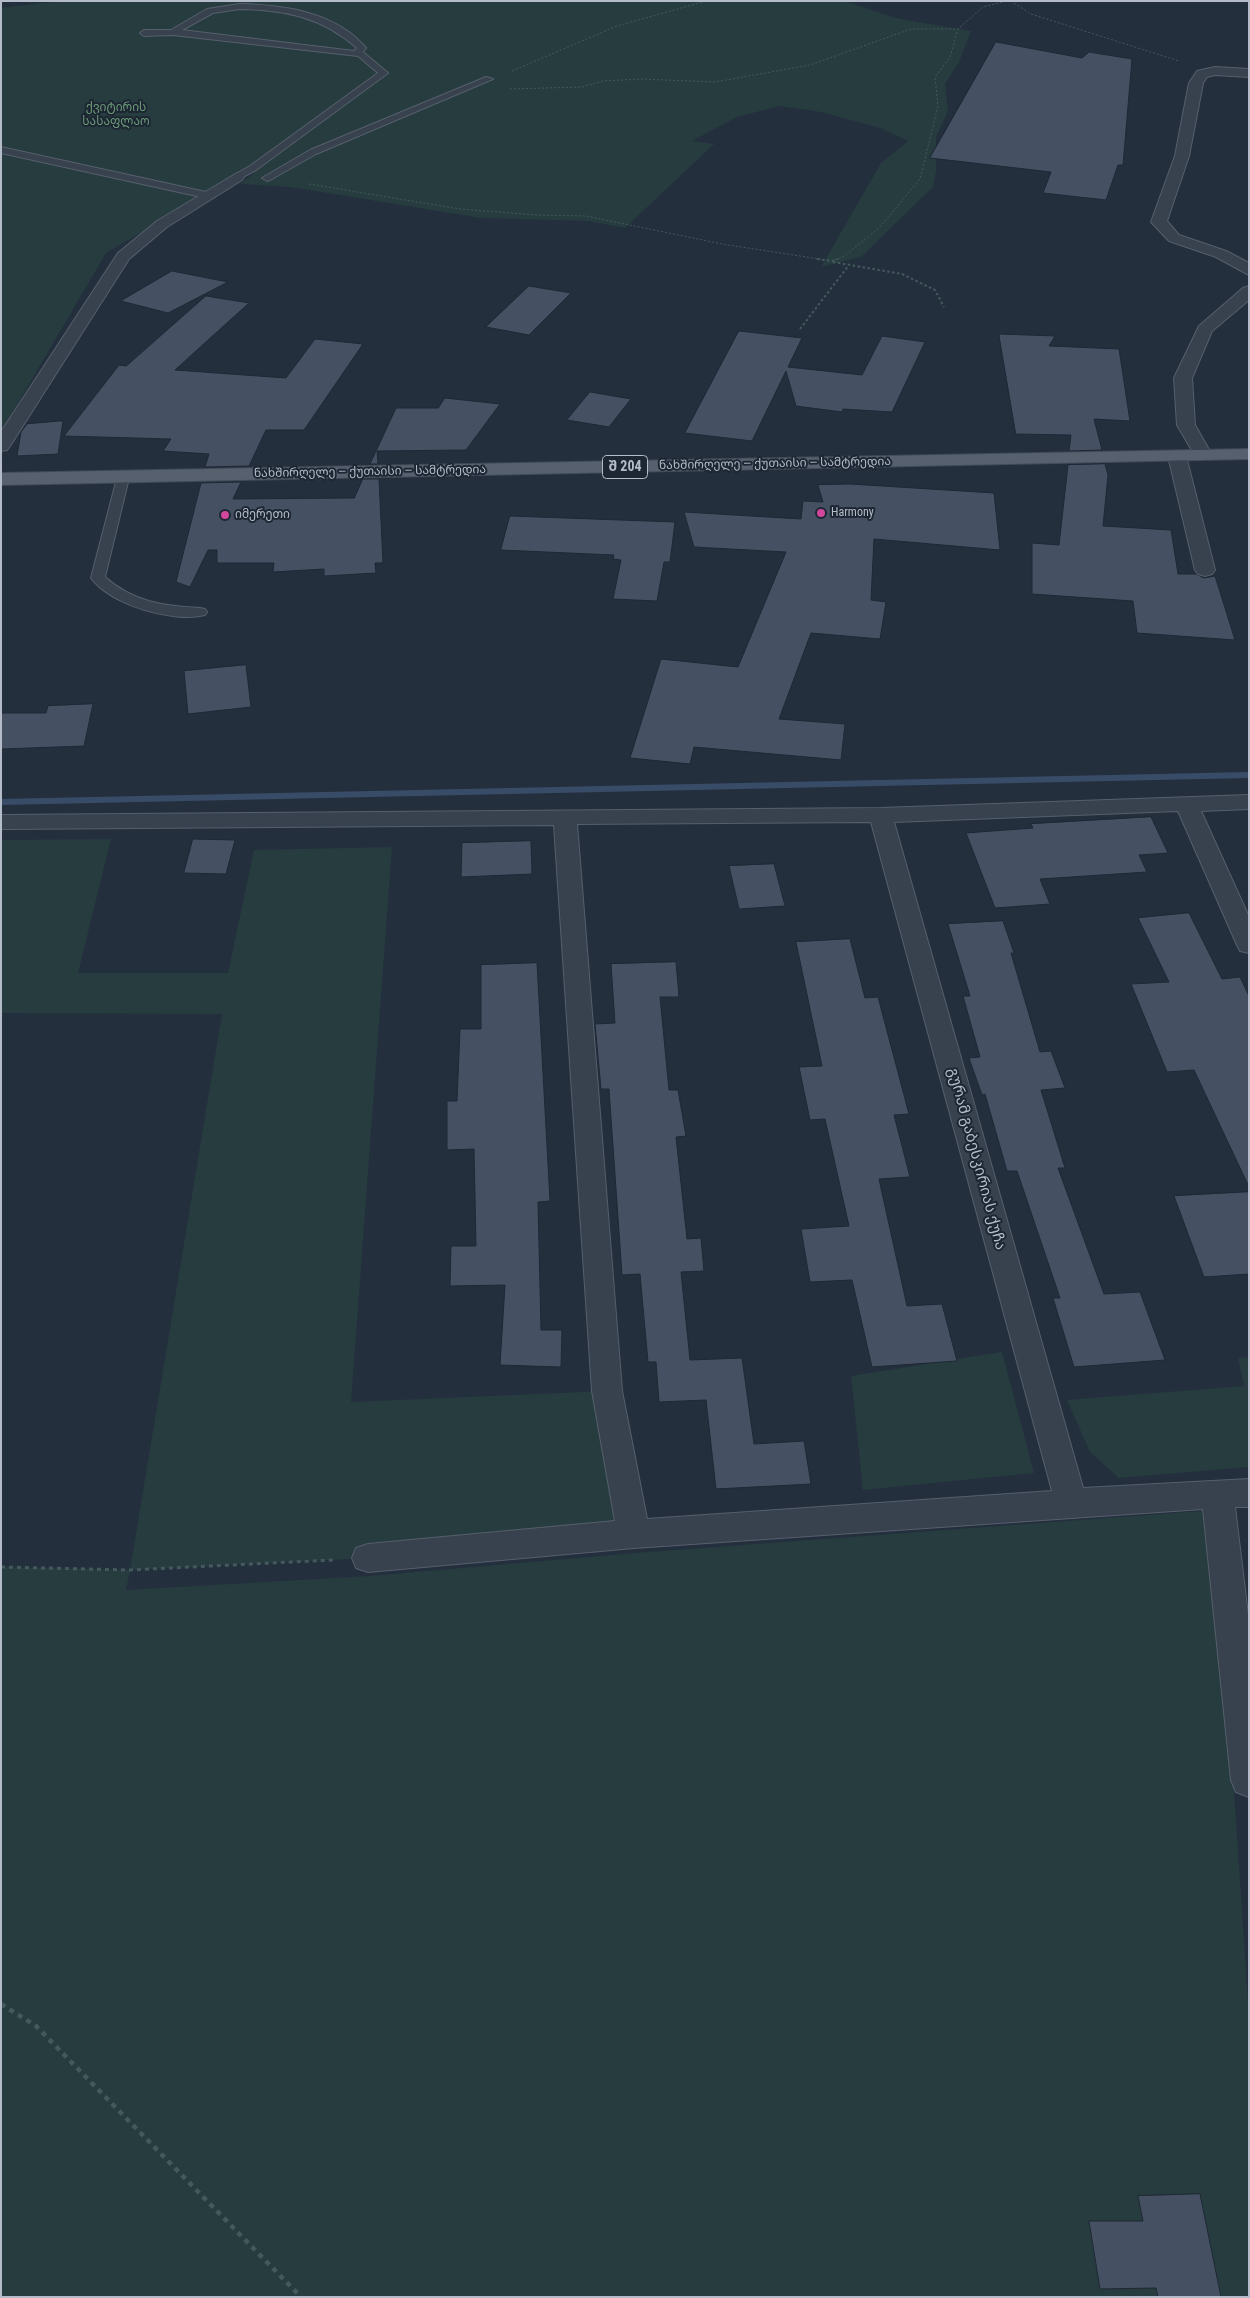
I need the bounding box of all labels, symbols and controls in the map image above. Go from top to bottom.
park label: ქვიტირის სასაფლაო [82,101,150,129]
street label: ნახშირღელე — ქუთაისი — სამტრედია [659,455,891,473]
road number: შ 204 [602,456,648,478]
street label: ნახშირღელე — ქუთაისი — სამტრედია [254,463,486,481]
place label: Harmony [831,506,874,520]
marker: Harmony [815,507,827,519]
place label: იმერეთი [235,508,290,522]
marker: იმერეთი [219,509,231,521]
street label: გურამ გაბესკირიას ქუჩა [943,1066,1009,1252]

